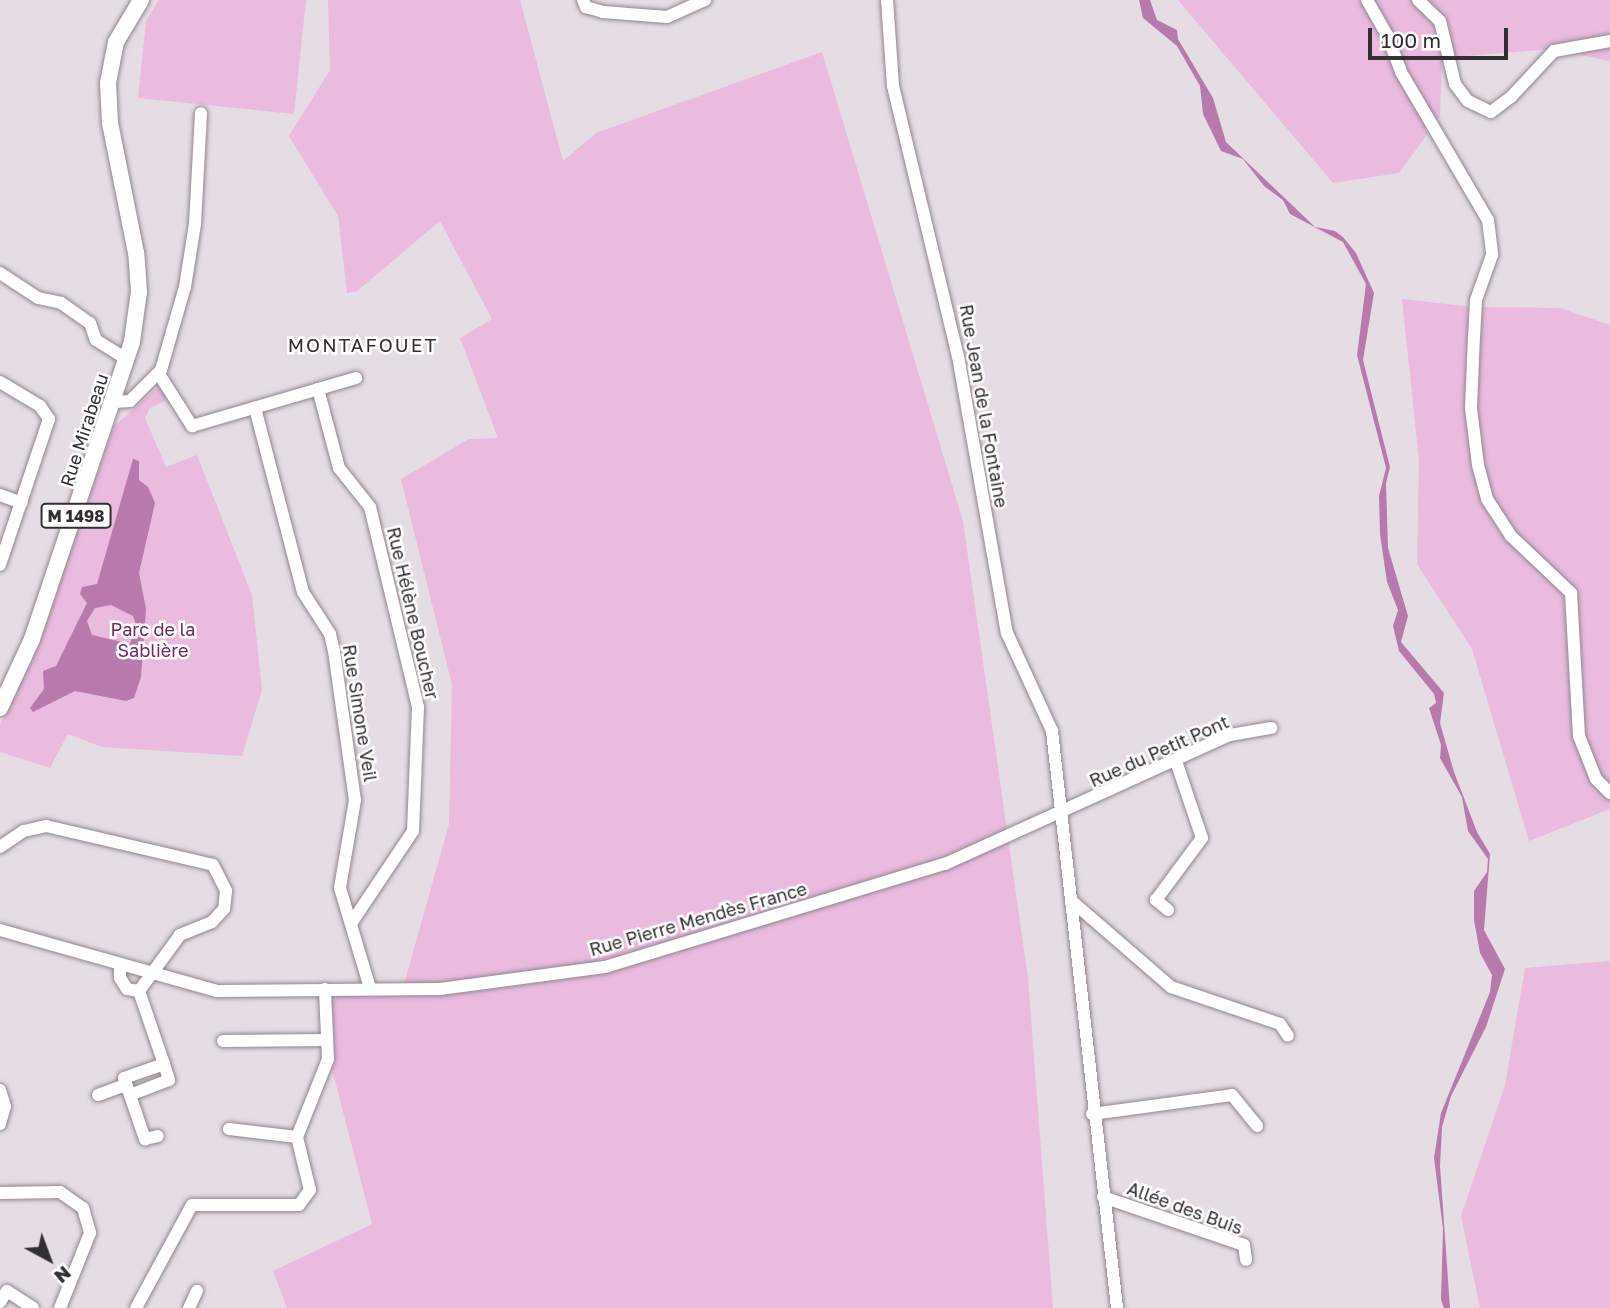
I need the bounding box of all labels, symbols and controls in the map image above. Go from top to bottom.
scale bar [1372,14,1512,58]
text: 100 m [1381,27,1441,53]
street label: Rue Jean de la Fontaine [955,303,1013,509]
district label: MONTAFOUET [289,334,437,356]
street label: Rue Mirabeau [56,371,112,489]
road number: M 1498 [39,503,113,528]
street label: Rue Hélène Boucher [383,525,443,701]
park label: Parc de la Sablière [111,619,195,662]
street label: Rue Simone Veil [338,643,382,783]
street label: Rue du Petit Pont [1086,711,1232,791]
street label: Rue Pierre Mendès France [587,878,809,960]
street label: Allée des Buis [1124,1177,1246,1239]
north arrow [14,1224,84,1294]
text: N [50,1262,76,1289]

